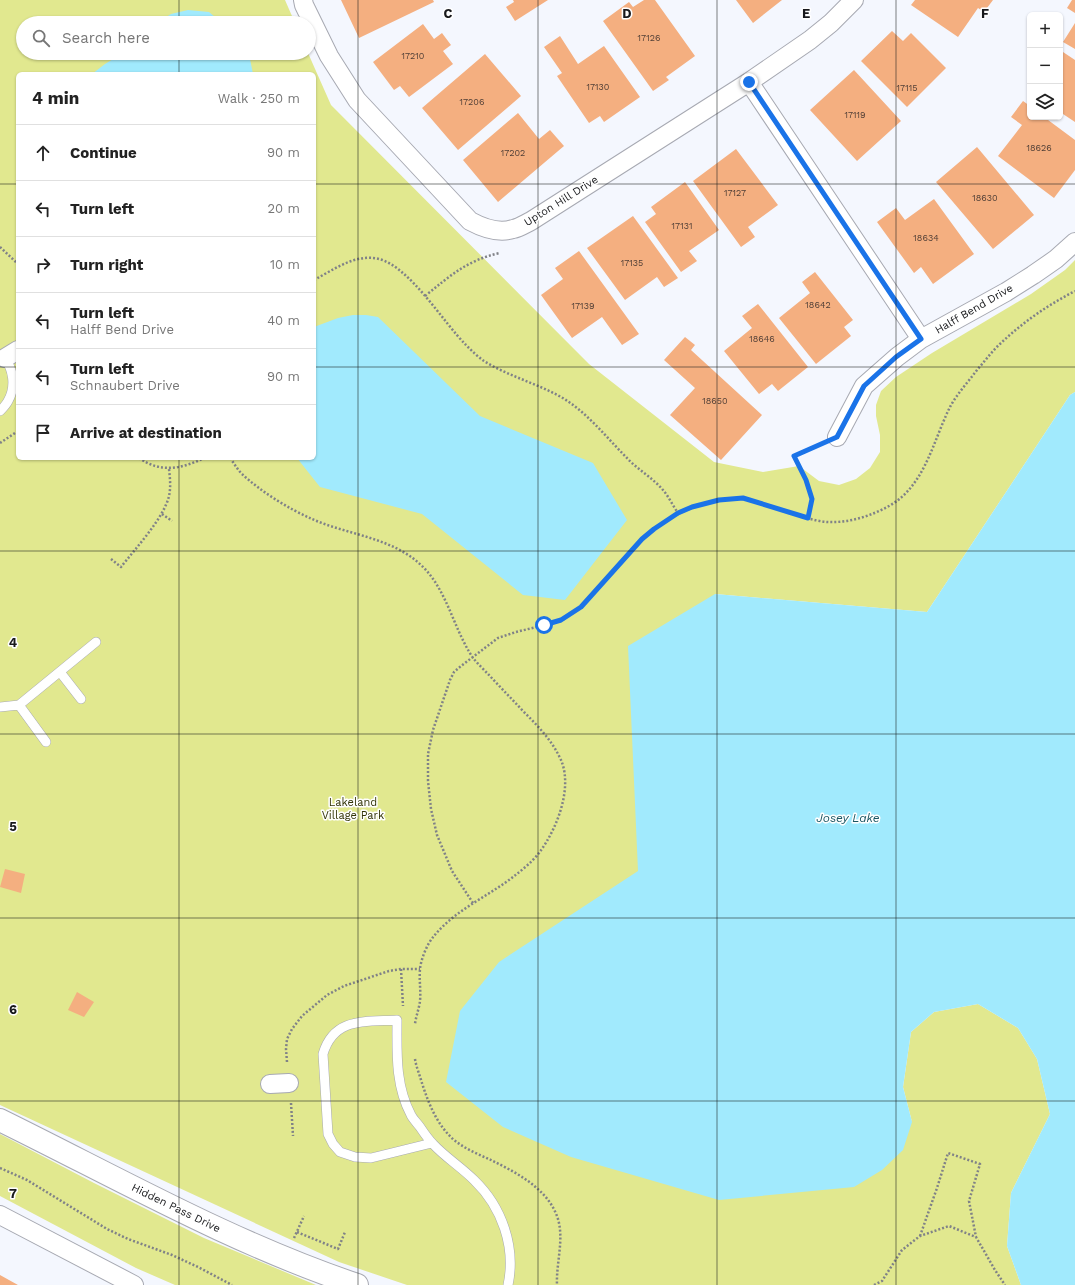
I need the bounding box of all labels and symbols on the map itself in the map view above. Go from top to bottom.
text: C [444,6,453,21]
text: D [622,6,632,21]
text: E [802,6,810,21]
text: F [981,6,989,21]
house number: 17126 [638,33,660,43]
house number: 17210 [402,51,425,61]
route end [740,73,758,91]
house number: 17130 [587,82,610,92]
house number: 17115 [897,83,917,93]
house number: 17206 [460,97,484,107]
house number: 17119 [844,110,866,120]
house number: 18626 [1026,143,1052,153]
house number: 17202 [501,148,525,158]
street label: Upton Hill Drive [522,173,600,229]
house number: 17127 [724,188,746,198]
house number: 18630 [972,193,998,203]
house number: 17131 [672,221,692,231]
house number: 18634 [913,233,939,243]
house number: 17135 [621,258,643,268]
street label: Halff Bend Drive [933,281,1015,337]
house number: 18642 [805,300,831,310]
house number: 17139 [572,301,594,311]
house number: 18646 [749,334,775,344]
house number: 18650 [702,396,728,406]
route start [535,616,553,634]
text: 4 [9,635,18,650]
park label: Lakeland Village Park [322,796,384,822]
water label: Josey Lake [816,811,880,825]
text: 5 [9,819,17,834]
text: 6 [9,1002,17,1017]
street label: Hidden Pass Drive [129,1181,223,1235]
text: 7 [9,1186,17,1201]

